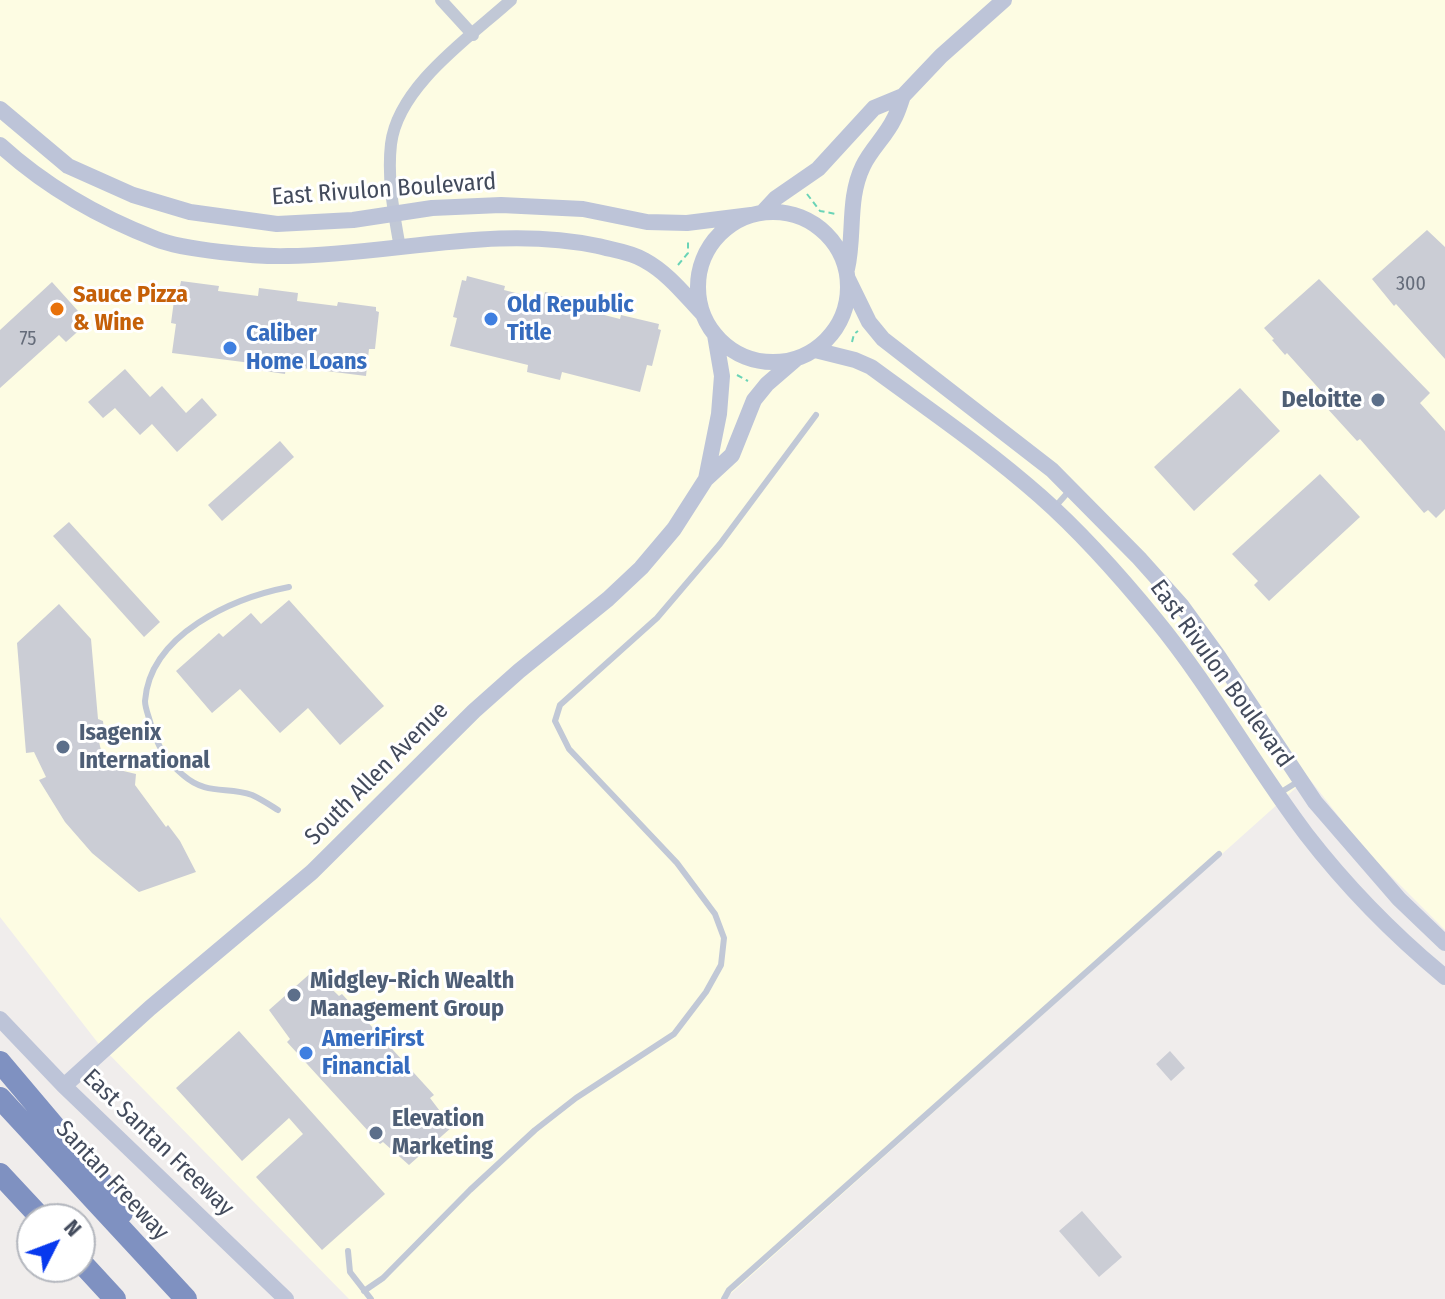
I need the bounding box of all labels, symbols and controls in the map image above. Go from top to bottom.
street label: East Rivulon Boulevard [271,168,497,212]
house number: 300 [1396,272,1426,296]
place label: Sauce Pizza & Wine [73,281,188,337]
place label: Old Republic Title [507,291,634,347]
marker: Sauce Pizza & Wine [48,300,66,318]
marker: Old Republic Title [482,310,500,328]
place label: Caliber Home Loans [246,320,367,376]
house number: 75 [20,327,36,351]
marker: Caliber Home Loans [221,339,239,357]
place label: Deloitte [1281,386,1362,414]
marker: Deloitte [1369,391,1387,409]
street label: East Rivulon Boulevard [1143,575,1299,773]
street label: South Allen Avenue [299,696,455,852]
place label: Isagenix International [79,719,210,775]
marker: Isagenix International [54,738,72,756]
place label: Midgley-Rich Wealth Management Group [310,967,514,1023]
marker: Midgley-Rich Wealth Management Group [285,986,303,1004]
place label: AmeriFirst Financial [322,1025,424,1081]
marker: AmeriFirst Financial [297,1044,315,1062]
street label: East Santan Freeway [76,1064,240,1222]
place label: Elevation Marketing [392,1105,493,1161]
street label: Santan Freeway [49,1115,175,1247]
marker: Elevation Marketing [367,1124,385,1142]
north arrow [16,1203,96,1283]
text: N [58,1214,87,1242]

